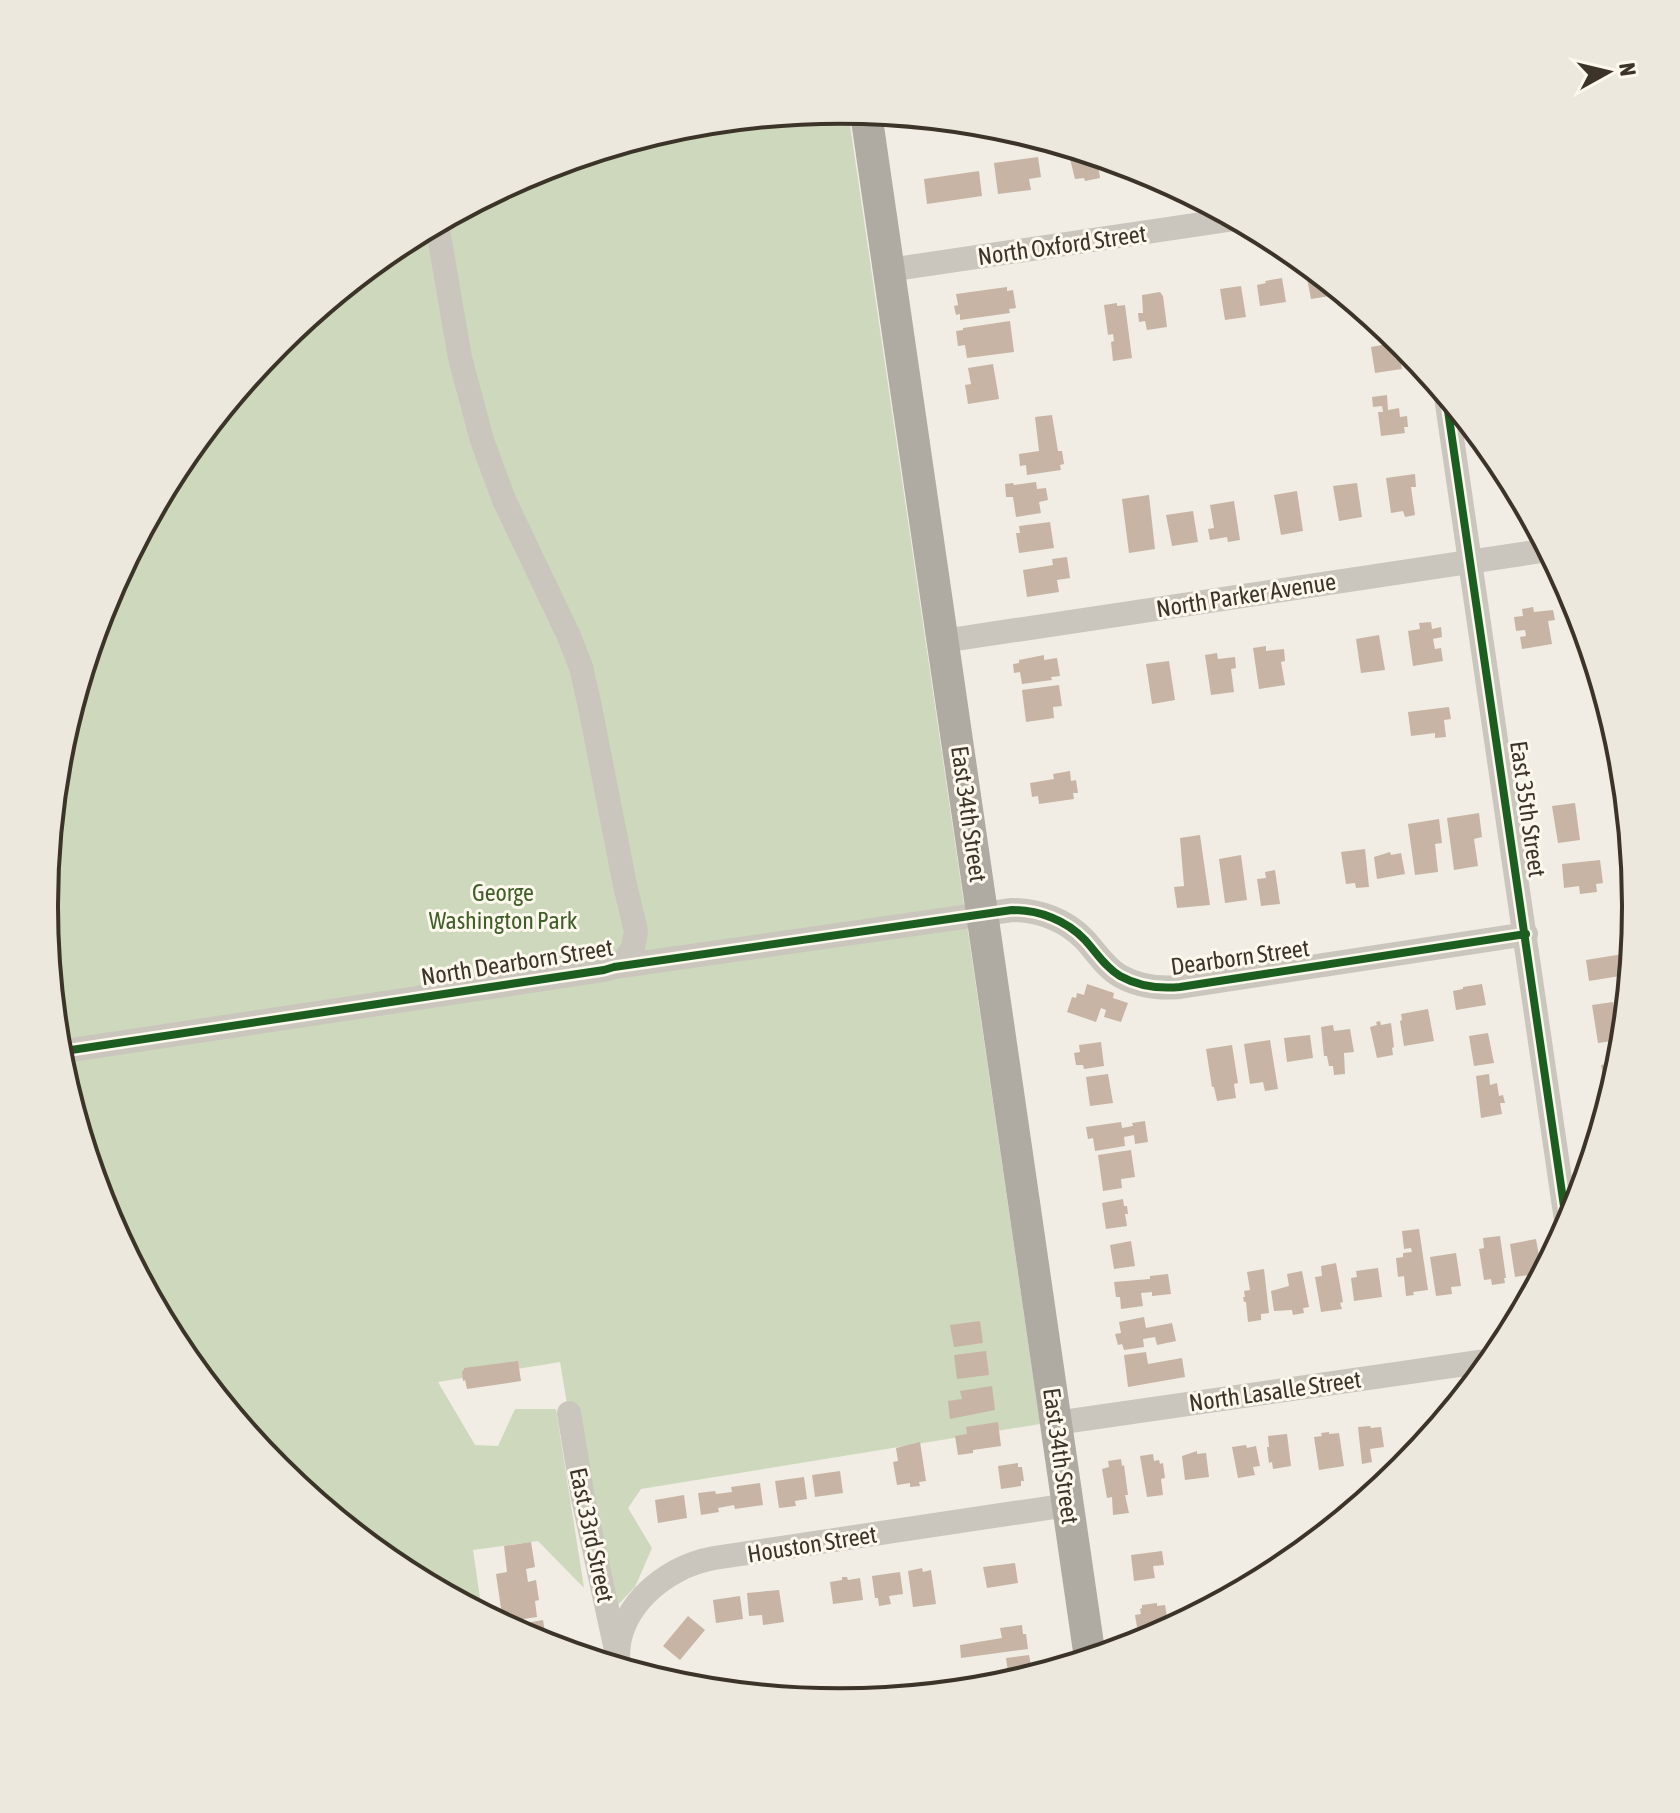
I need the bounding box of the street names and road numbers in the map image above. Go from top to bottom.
street label: North Oxford Street [976,220,1148,270]
street label: North Parker Avenue [1154,567,1338,623]
street label: East 35th Street [1505,739,1551,879]
street label: East 34th Street [946,744,992,884]
street label: North Dearborn Street [419,933,615,991]
street label: Dearborn Street [1169,934,1311,980]
street label: North Lasalle Street [1187,1366,1363,1416]
street label: East 34th Street [1038,1386,1084,1526]
street label: East 33rd Street [565,1465,619,1605]
street label: Houston Street [745,1520,879,1568]

